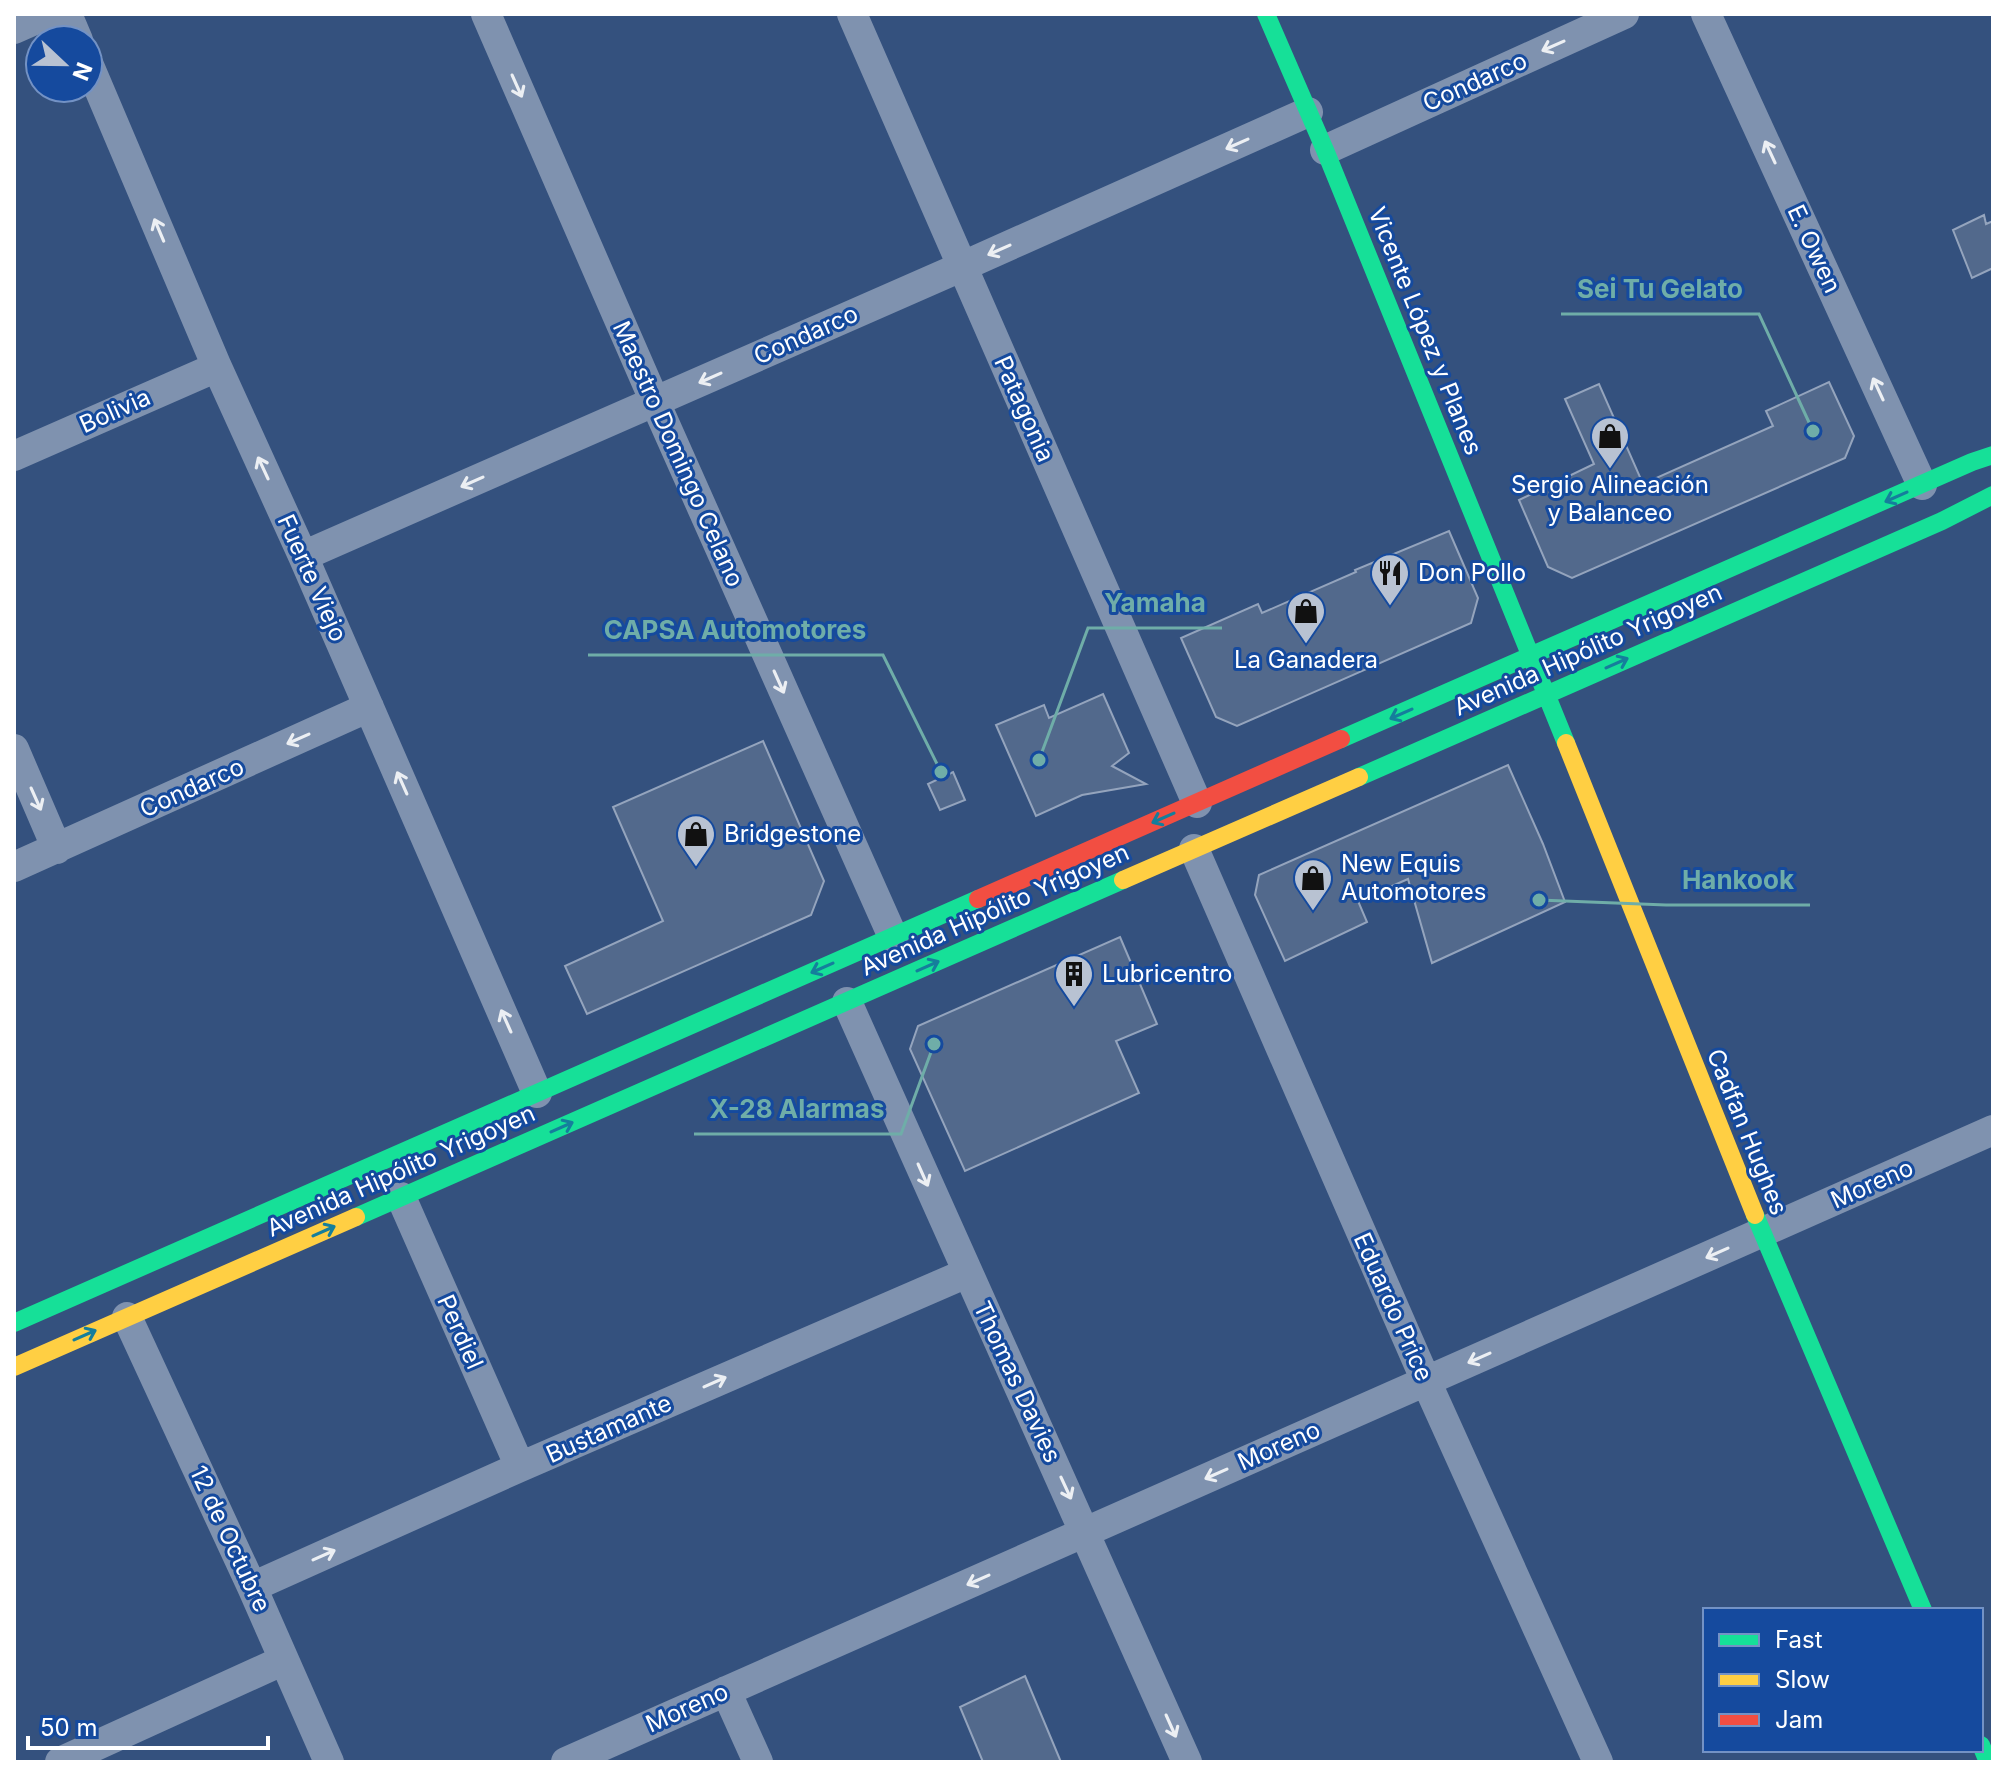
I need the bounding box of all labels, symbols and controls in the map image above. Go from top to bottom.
north arrow [24,24,104,104]
one-way arrow [1542,39,1566,54]
street label: Condarco [1418,46,1531,117]
text: N [67,59,98,84]
one-way arrow [510,73,525,97]
one-way arrow [1225,138,1249,153]
one-way arrow [1762,141,1777,165]
street label: E. Owen [1781,200,1847,297]
street label: Vicente López y Planes [1362,203,1488,459]
one-way arrow [150,218,165,243]
one-way arrow [987,244,1012,259]
callout: Sei Tu Gelato [1561,264,1759,314]
text: Sei Tu Gelato [1577,273,1743,304]
street label: Condarco [749,299,862,370]
street label: Maestro Domingo Celano [607,317,750,591]
street label: Patagonia [988,351,1061,466]
one-way arrow [698,371,723,386]
one-way arrow [1870,377,1885,401]
street label: Bolivia [75,382,155,439]
shop icon: Sergio Alineación y Balanceo [1589,415,1631,470]
one-way arrow [255,457,270,481]
place label: Sergio Alineación y Balanceo [1511,470,1709,527]
one-way arrow [460,475,485,490]
one-way arrow [1884,490,1908,505]
street label: Fuerte Viejo [272,510,353,646]
restaurant icon: Don Pollo [1369,552,1411,607]
place label: Don Pollo [1418,558,1526,587]
street label: Avenida Hipólito Yrigoyen [1449,577,1726,722]
callout: Yamaha [1088,578,1222,628]
text: Yamaha [1104,587,1206,618]
shop icon: La Ganadera [1285,590,1327,645]
callout: CAPSA Automotores [588,605,883,655]
text: CAPSA Automotores [604,614,866,645]
place label: La Ganadera [1234,645,1378,674]
one-way arrow [1604,655,1629,670]
one-way arrow [773,670,788,694]
one-way arrow [1389,707,1414,722]
one-way arrow [286,733,311,748]
street label: Condarco [135,752,248,823]
one-way arrow [394,771,409,795]
one-way arrow [29,786,44,811]
one-way arrow [1151,812,1176,827]
shop icon: Bridgestone [675,813,717,868]
place label: Bridgestone [724,819,861,848]
street label: Avenida Hipólito Yrigoyen [856,837,1133,982]
place label: New Equis Automotores [1341,849,1486,906]
callout: Hankook [1666,855,1810,905]
shop icon: New Equis Automotores [1292,857,1334,912]
text: Hankook [1682,864,1794,895]
building icon: Lubricentro [1053,953,1095,1008]
one-way arrow [916,958,940,973]
place label: Lubricentro [1102,959,1232,988]
one-way arrow [811,961,835,976]
one-way arrow [498,1010,513,1034]
street label: Cadfan Hughes [1701,1045,1794,1219]
callout: X-28 Alarmas [694,1084,901,1134]
text: X-28 Alarmas [710,1093,884,1124]
street label: Avenida Hipólito Yrigoyen [262,1098,539,1243]
one-way arrow [549,1118,573,1133]
street label: Moreno [1826,1153,1918,1215]
one-way arrow [917,1163,932,1187]
one-way arrow [311,1223,335,1238]
street label: Eduardo Price [1348,1228,1439,1386]
one-way arrow [1705,1246,1730,1261]
street label: Perdiel [431,1290,490,1373]
street label: Thomas Davies [967,1297,1067,1467]
one-way arrow [73,1327,97,1342]
one-way arrow [1467,1351,1492,1366]
one-way arrow [702,1374,727,1389]
street label: Bustamante [542,1388,676,1469]
street label: Moreno [1233,1415,1325,1477]
street label: 12 de Octubre [184,1461,277,1617]
one-way arrow [1204,1468,1228,1483]
one-way arrow [1059,1476,1074,1500]
one-way arrow [311,1547,335,1562]
one-way arrow [966,1573,991,1588]
legend [1703,1608,1983,1752]
text: Fast [1775,1625,1823,1654]
text: Slow [1775,1665,1830,1694]
street label: Moreno [641,1677,733,1739]
scale bar [28,1700,268,1750]
text: Jam [1775,1705,1823,1734]
text: 50 m [40,1713,98,1742]
one-way arrow [1164,1714,1179,1738]

